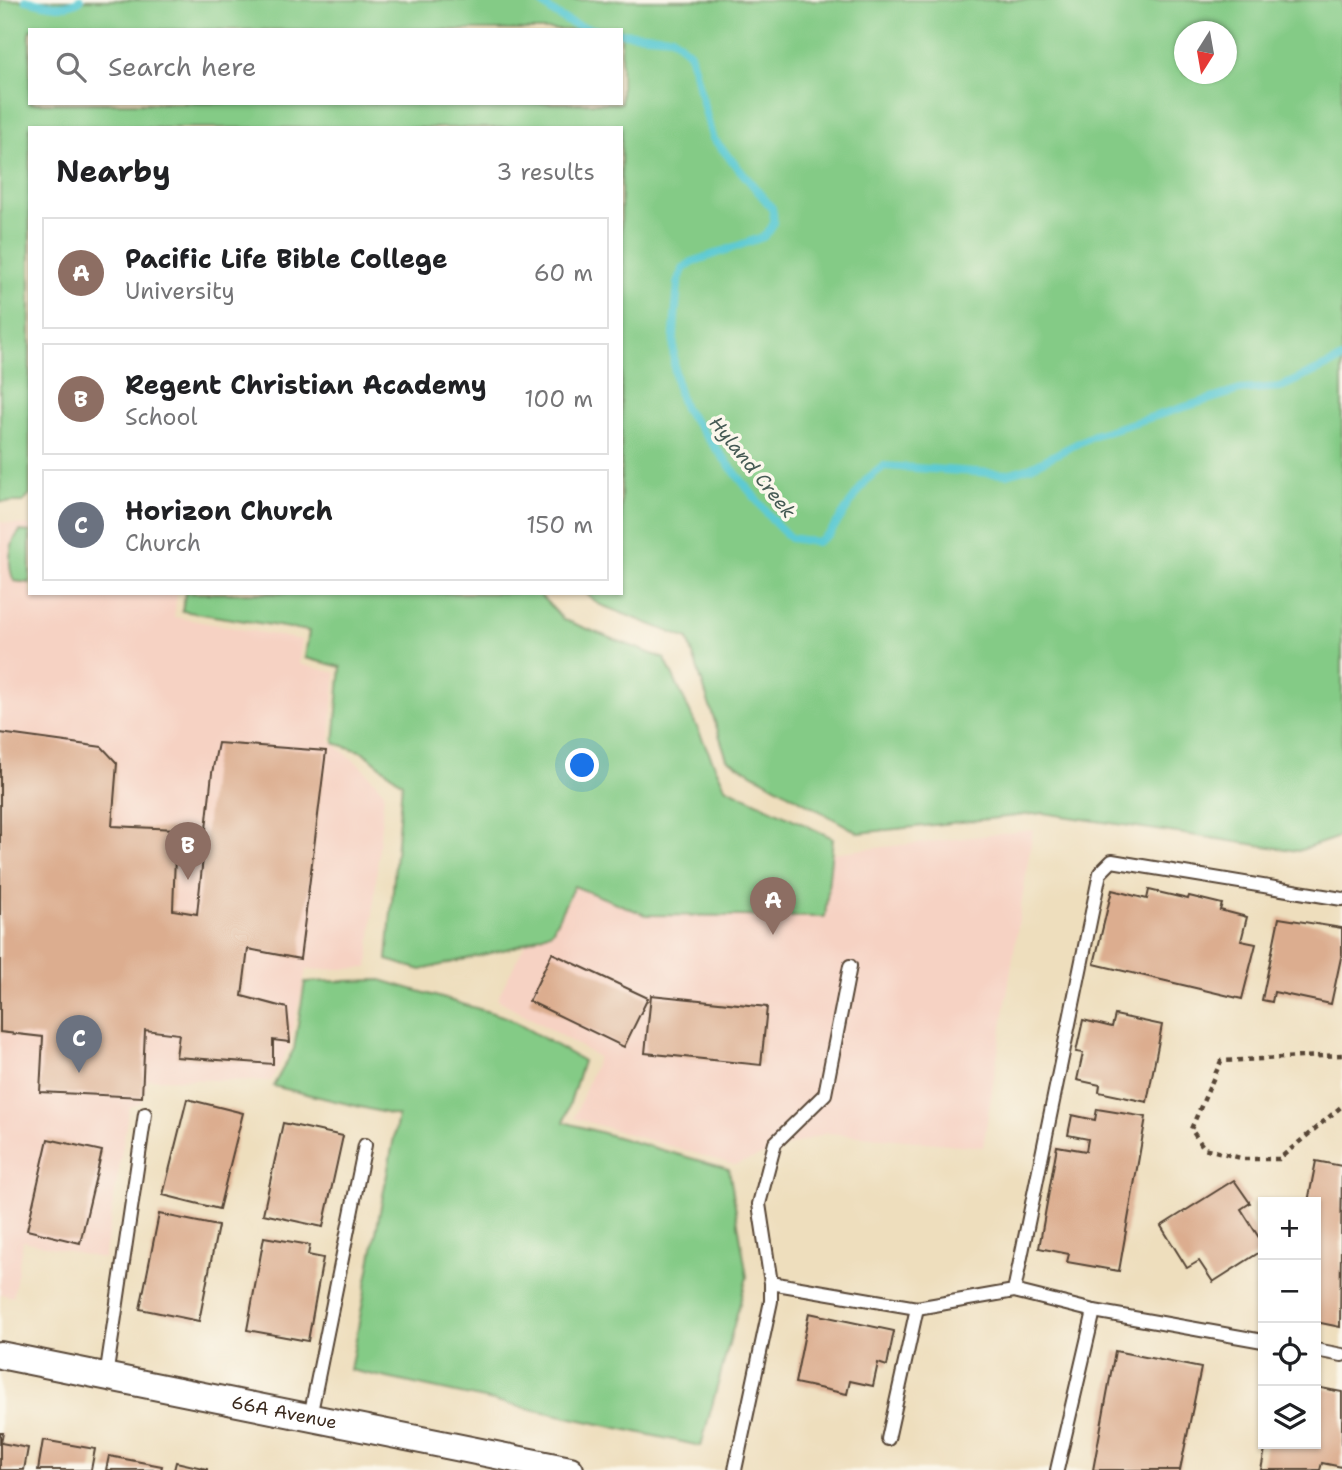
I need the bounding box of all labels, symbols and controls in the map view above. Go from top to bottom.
north arrow [1174,21,1237,84]
search box [28,28,623,105]
icon: search [52,48,90,86]
text: Search here [108,49,257,84]
text: Nearby [56,151,171,192]
text: 3 results [496,157,595,187]
text: Pacific Life Bible College [125,241,448,276]
text: A [72,258,90,288]
text: 60 m [534,258,593,288]
text: University [125,276,235,306]
text: Regent Christian Academy [125,367,487,402]
text: B [74,384,88,414]
text: 100 m [524,384,593,414]
text: School [125,402,197,432]
water label: Hyland Creek [704,411,802,524]
text: Horizon Church [125,493,333,528]
text: C [74,510,88,540]
text: 150 m [526,510,593,540]
text: Church [125,528,201,558]
your location [565,748,599,782]
pin: B [165,822,211,880]
pin: A [750,877,796,935]
pin: C [56,1015,102,1073]
map controls [1258,1197,1321,1449]
button: + [1258,1197,1321,1260]
button: − [1258,1260,1321,1323]
button: locate [1258,1323,1321,1386]
button: layers [1258,1386,1321,1449]
street label: 66A Avenue [229,1390,339,1435]

